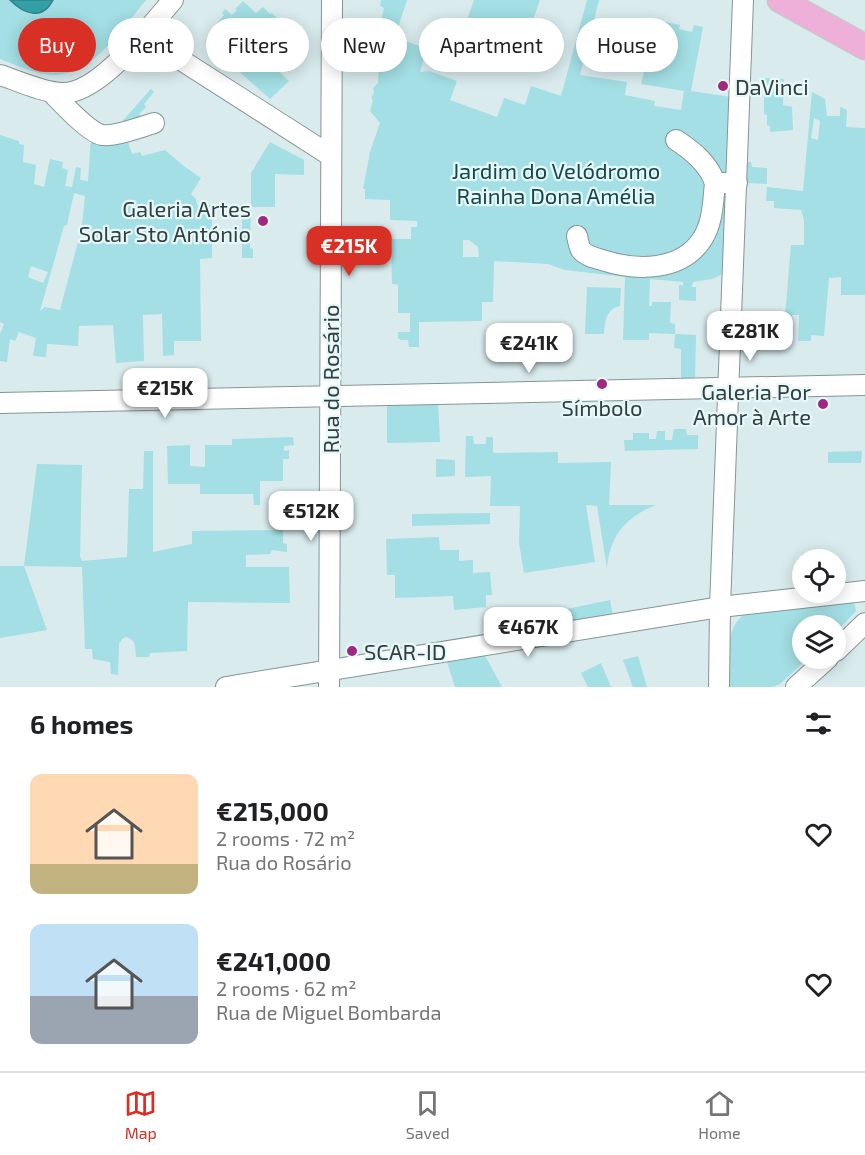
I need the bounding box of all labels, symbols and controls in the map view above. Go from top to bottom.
chip: Buy [18,18,96,72]
chip: Rent [108,18,194,72]
chip: Filters [206,18,309,72]
chip: New [321,18,407,72]
chip: Apartment [419,18,564,72]
chip: House [576,18,678,72]
place label: DaVinci [735,73,809,99]
marker: DaVinci [716,79,730,93]
park label: Jardim do Velódromo Rainha Dona Amélia [452,157,660,208]
place label: Galeria Artes Solar Sto António [79,195,251,246]
marker: Galeria Artes Solar Sto António [256,214,270,228]
pin: €215K [307,226,391,277]
text: €215K [321,233,377,257]
street label: Rua do Rosário [317,304,343,454]
pin: €281K [708,311,792,362]
text: €281K [721,318,779,342]
pin: €241K [487,323,571,374]
text: €241K [500,330,558,354]
pin: €215K [123,368,207,419]
text: €215K [137,375,193,399]
marker: Símbolo [595,377,609,391]
place label: Galeria Por Amor à Arte [693,378,811,429]
place label: Símbolo [561,394,643,420]
marker: Galeria Por Amor à Arte [816,397,830,411]
pin: €512K [269,491,353,542]
text: €512K [283,498,339,522]
map controls [792,549,846,669]
button: locate [792,549,846,603]
pin: €467K [486,607,570,658]
text: €467K [498,614,558,638]
button: layers [792,615,846,669]
place label: SCAR-ID [364,638,446,664]
marker: SCAR-ID [345,644,359,658]
icon: filters [802,707,835,740]
text: 6 homes [30,708,133,739]
text: €215,000 [216,795,329,826]
icon: home [78,798,150,870]
icon: heart [802,818,835,851]
text: 2 rooms · 72 m² [216,826,355,850]
text: Rua do Rosário [216,850,352,874]
text: €241,000 [216,945,331,976]
icon: home [78,948,150,1020]
icon: heart [802,968,835,1001]
text: 2 rooms · 62 m² [216,976,356,1000]
text: Rua de Miguel Bombarda [216,1000,441,1024]
tab: Map [124,1087,157,1142]
tab: Saved [406,1087,450,1142]
tab: Home [698,1087,741,1142]

